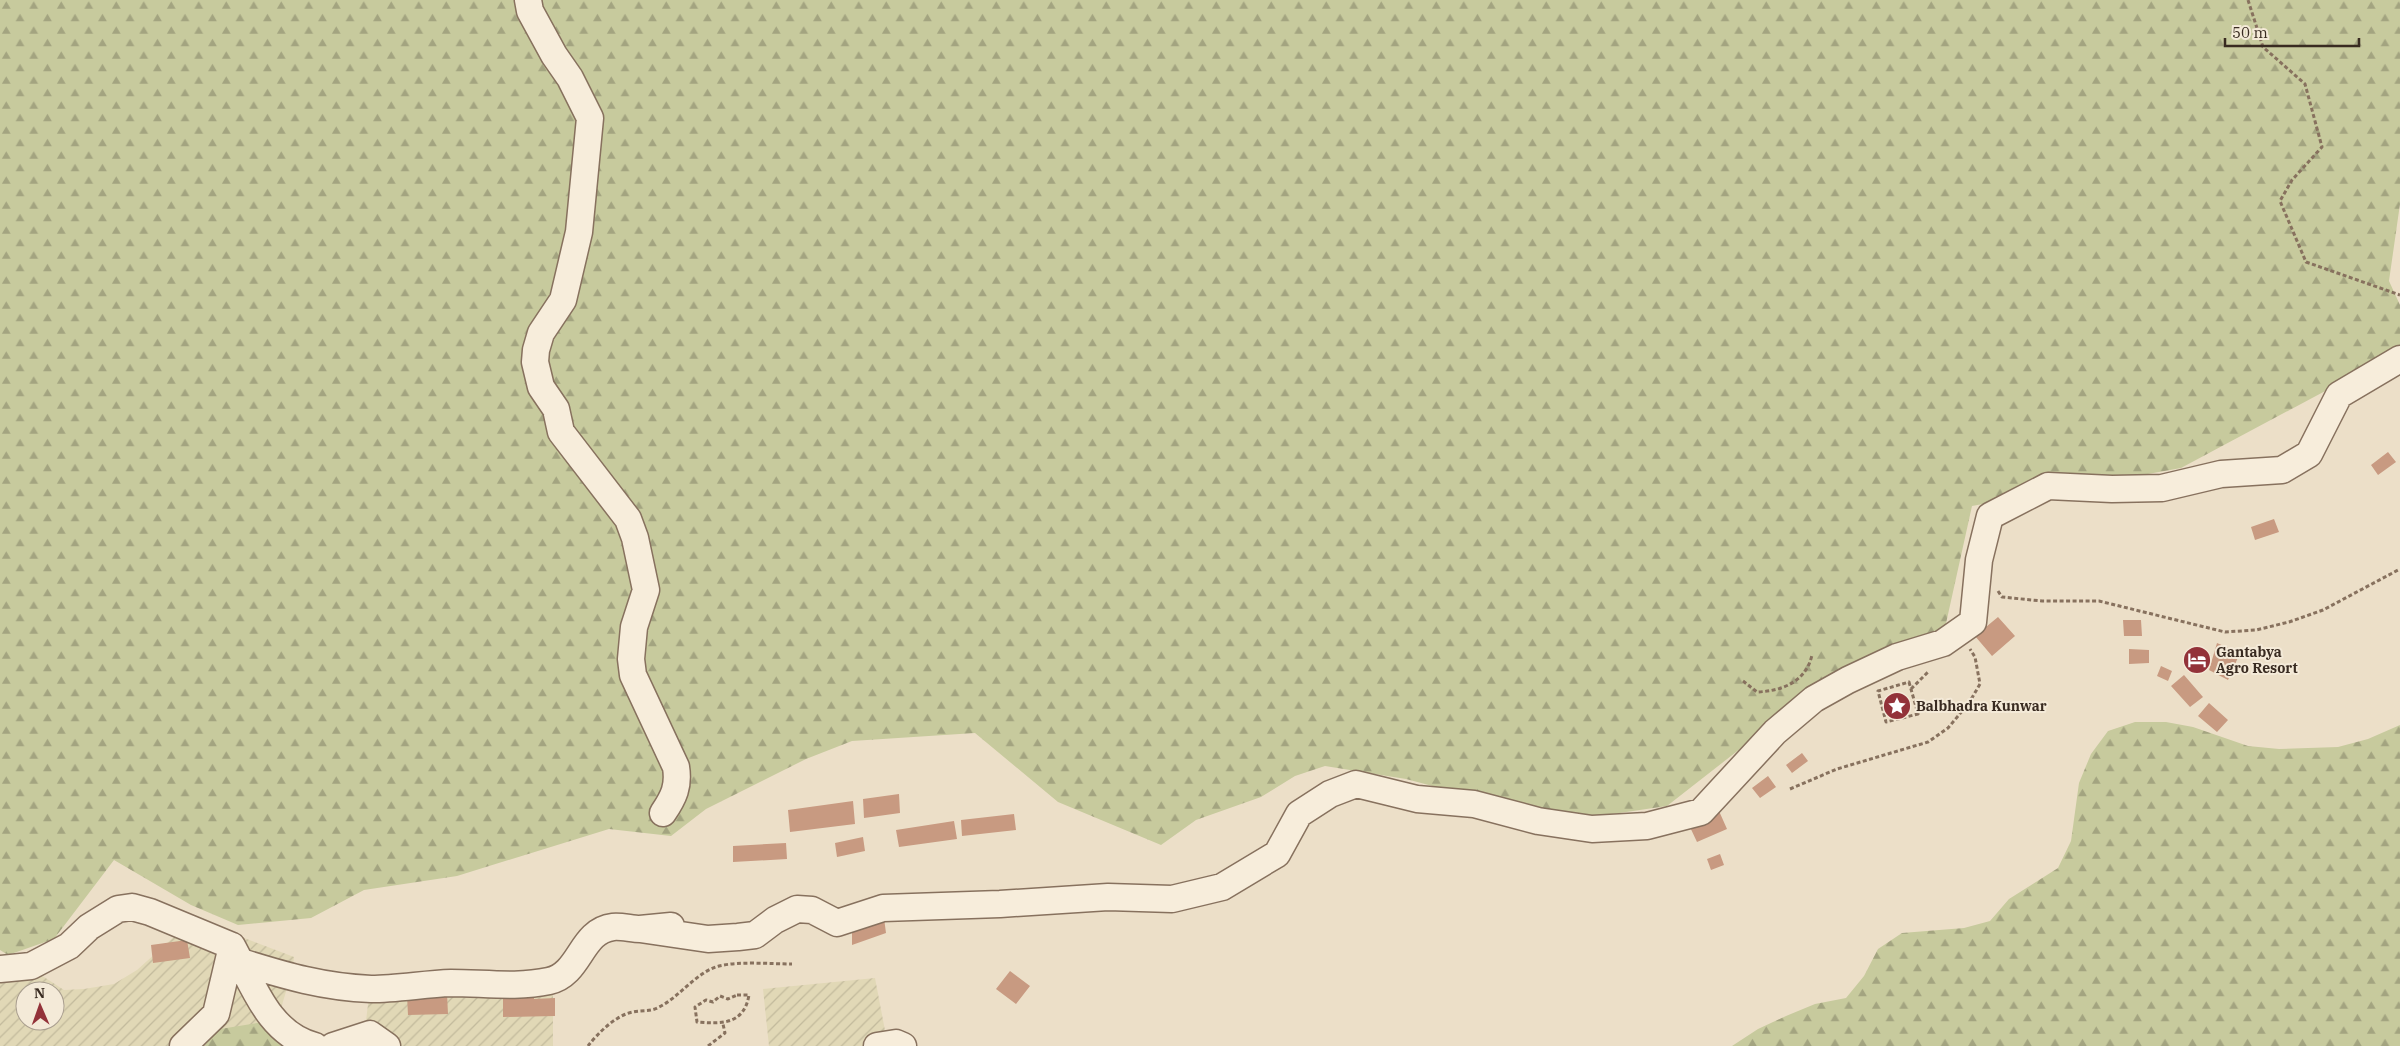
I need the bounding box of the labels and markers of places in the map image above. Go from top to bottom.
place label: Gantabya Agro Resort [2216,643,2298,677]
hotel icon: Gantabya Agro Resort [2182,645,2212,675]
place icon: Balbhadra Kunwar [1882,691,1912,721]
place label: Balbhadra Kunwar [1916,697,2047,715]

